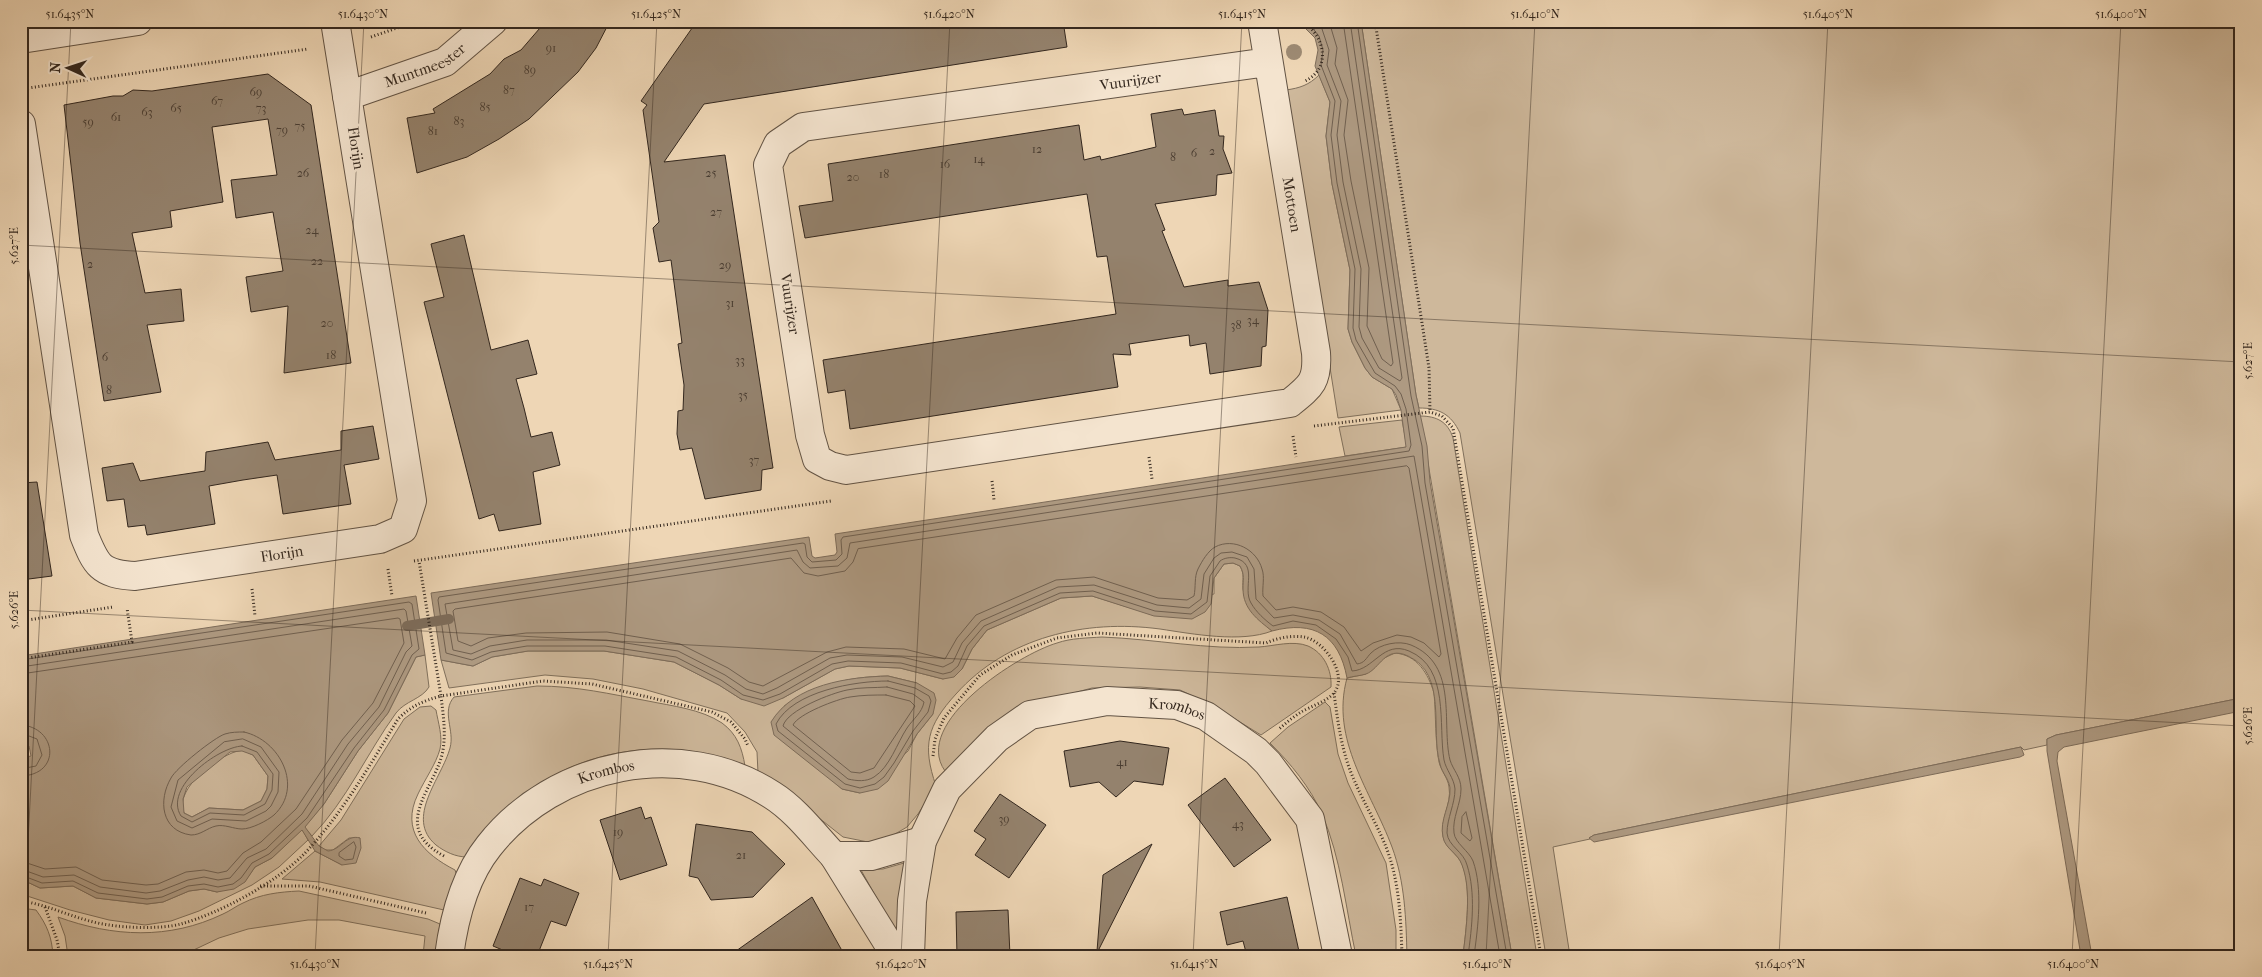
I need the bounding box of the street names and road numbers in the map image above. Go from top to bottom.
street label: Muntmeester [382,39,470,91]
street label: Vuurijzer [1098,68,1163,95]
street label: Florijn [344,125,368,171]
street label: Mottoen [1279,176,1305,234]
street label: Vuurijzer [776,271,804,336]
street label: Florijn [259,542,305,566]
street label: Krombos [1148,694,1208,724]
street label: Krombos [575,756,636,788]

